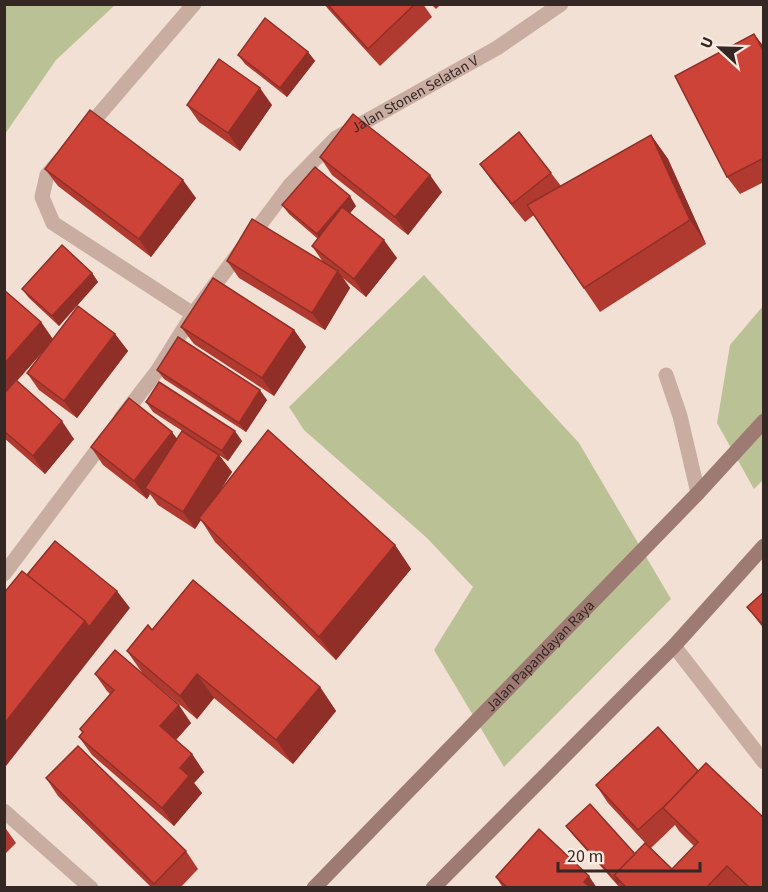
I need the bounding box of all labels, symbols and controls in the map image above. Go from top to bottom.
north arrow [690,18,750,78]
text: U [695,34,719,52]
street label: Jalan Stonen Selatan V [347,50,482,138]
street label: Jalan Papandayan Raya [481,595,599,716]
scale bar [558,835,700,873]
text: 20 m [567,844,603,869]

